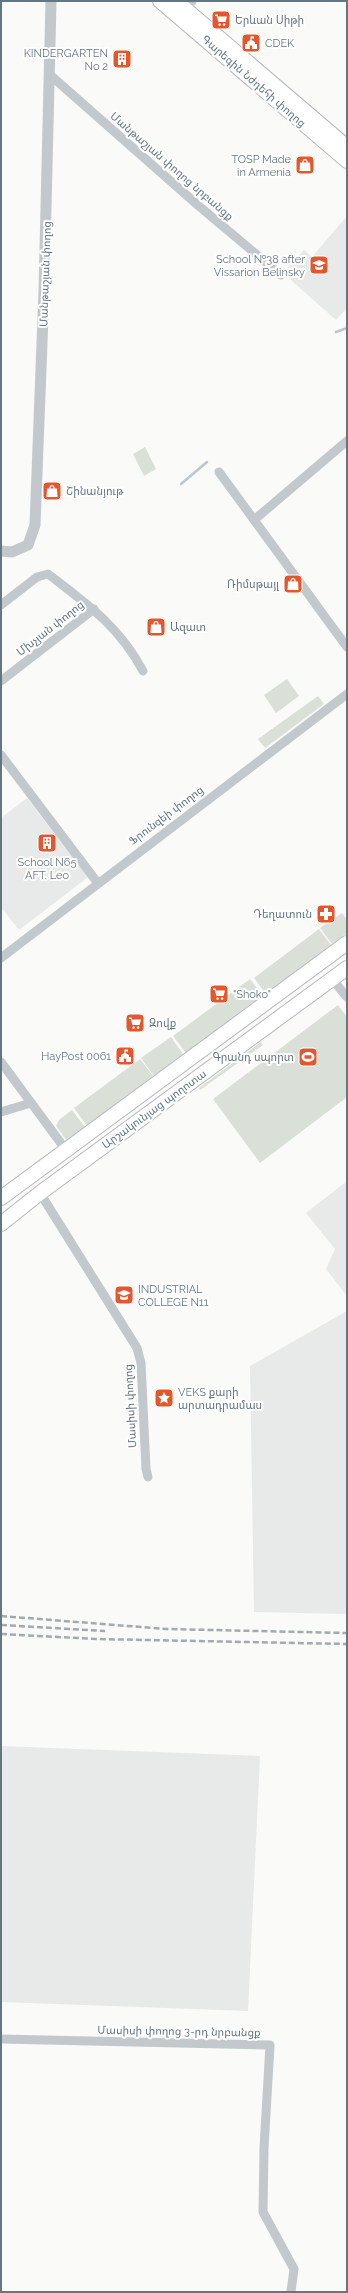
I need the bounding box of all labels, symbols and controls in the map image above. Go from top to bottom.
supermarket icon: Երևան Սիթի [210,9,232,31]
place label: Երևան Սիթի [235,14,304,27]
public building icon: CDEK [240,32,262,54]
street label: Գարեգին Նժդեհի փողոց [199,33,308,130]
place label: CDEK [265,37,295,50]
place label: KINDERGARTEN No 2 [24,47,108,73]
building icon: KINDERGARTEN No 2 [111,48,133,70]
street label: Մանթաշյան փողոց նրբանցք [108,110,236,223]
place label: TOSP Made in Armenia [231,153,292,179]
shop icon: TOSP Made in Armenia [294,154,316,176]
street label: Մանթաշյան փողոց [37,221,54,327]
place label: School №38 after Vissarion Belinsky [214,253,305,279]
school or university icon: School №38 after Vissarion Belinsky [308,254,330,276]
shop icon: Շինանյութ [41,480,63,502]
place label: Շինանյութ [66,485,124,498]
shop icon: Ռիմսթայլ [282,573,304,595]
place label: Ռիմսթայլ [227,578,280,591]
street label: Մխչյան փողոց [14,598,87,659]
shop icon: Ազատ [145,616,167,638]
place label: Ազատ [170,621,206,634]
street label: Ֆրունզեի փողոց [127,783,206,848]
building icon: School N65 AFT. Leo [36,832,58,854]
place label: School N65 AFT. Leo [18,856,76,882]
pharmacy icon: Դեղատուն [315,903,337,925]
place label: Դեղատուն [254,908,312,921]
supermarket icon: "Shoko" [208,983,230,1005]
place label: "Shoko" [233,988,271,1001]
supermarket icon: Զովք [124,1012,146,1034]
place label: Զովք [149,1017,176,1030]
public building icon: HayPost 0061 [114,1045,136,1067]
sports icon: Գրանդ սպորտ [297,1046,319,1068]
place label: HayPost 0061 [41,1050,111,1063]
place label: Գրանդ սպորտ [212,1051,294,1064]
street label: Արշակունյաց պողոտա [100,1067,209,1152]
place label: INDUSTRIAL COLLEGE N11 [138,1283,209,1309]
school or university icon: INDUSTRIAL COLLEGE N11 [113,1284,135,1306]
street label: Մասիսի փողոց [122,1364,139,1448]
place label: VEKS քարի արտադրամաս [178,1386,262,1412]
place icon: VEKS քարի արտադրամաս [153,1387,175,1409]
street label: Մասիսի փողոց 3-րդ նրբանցք [97,2024,261,2039]

